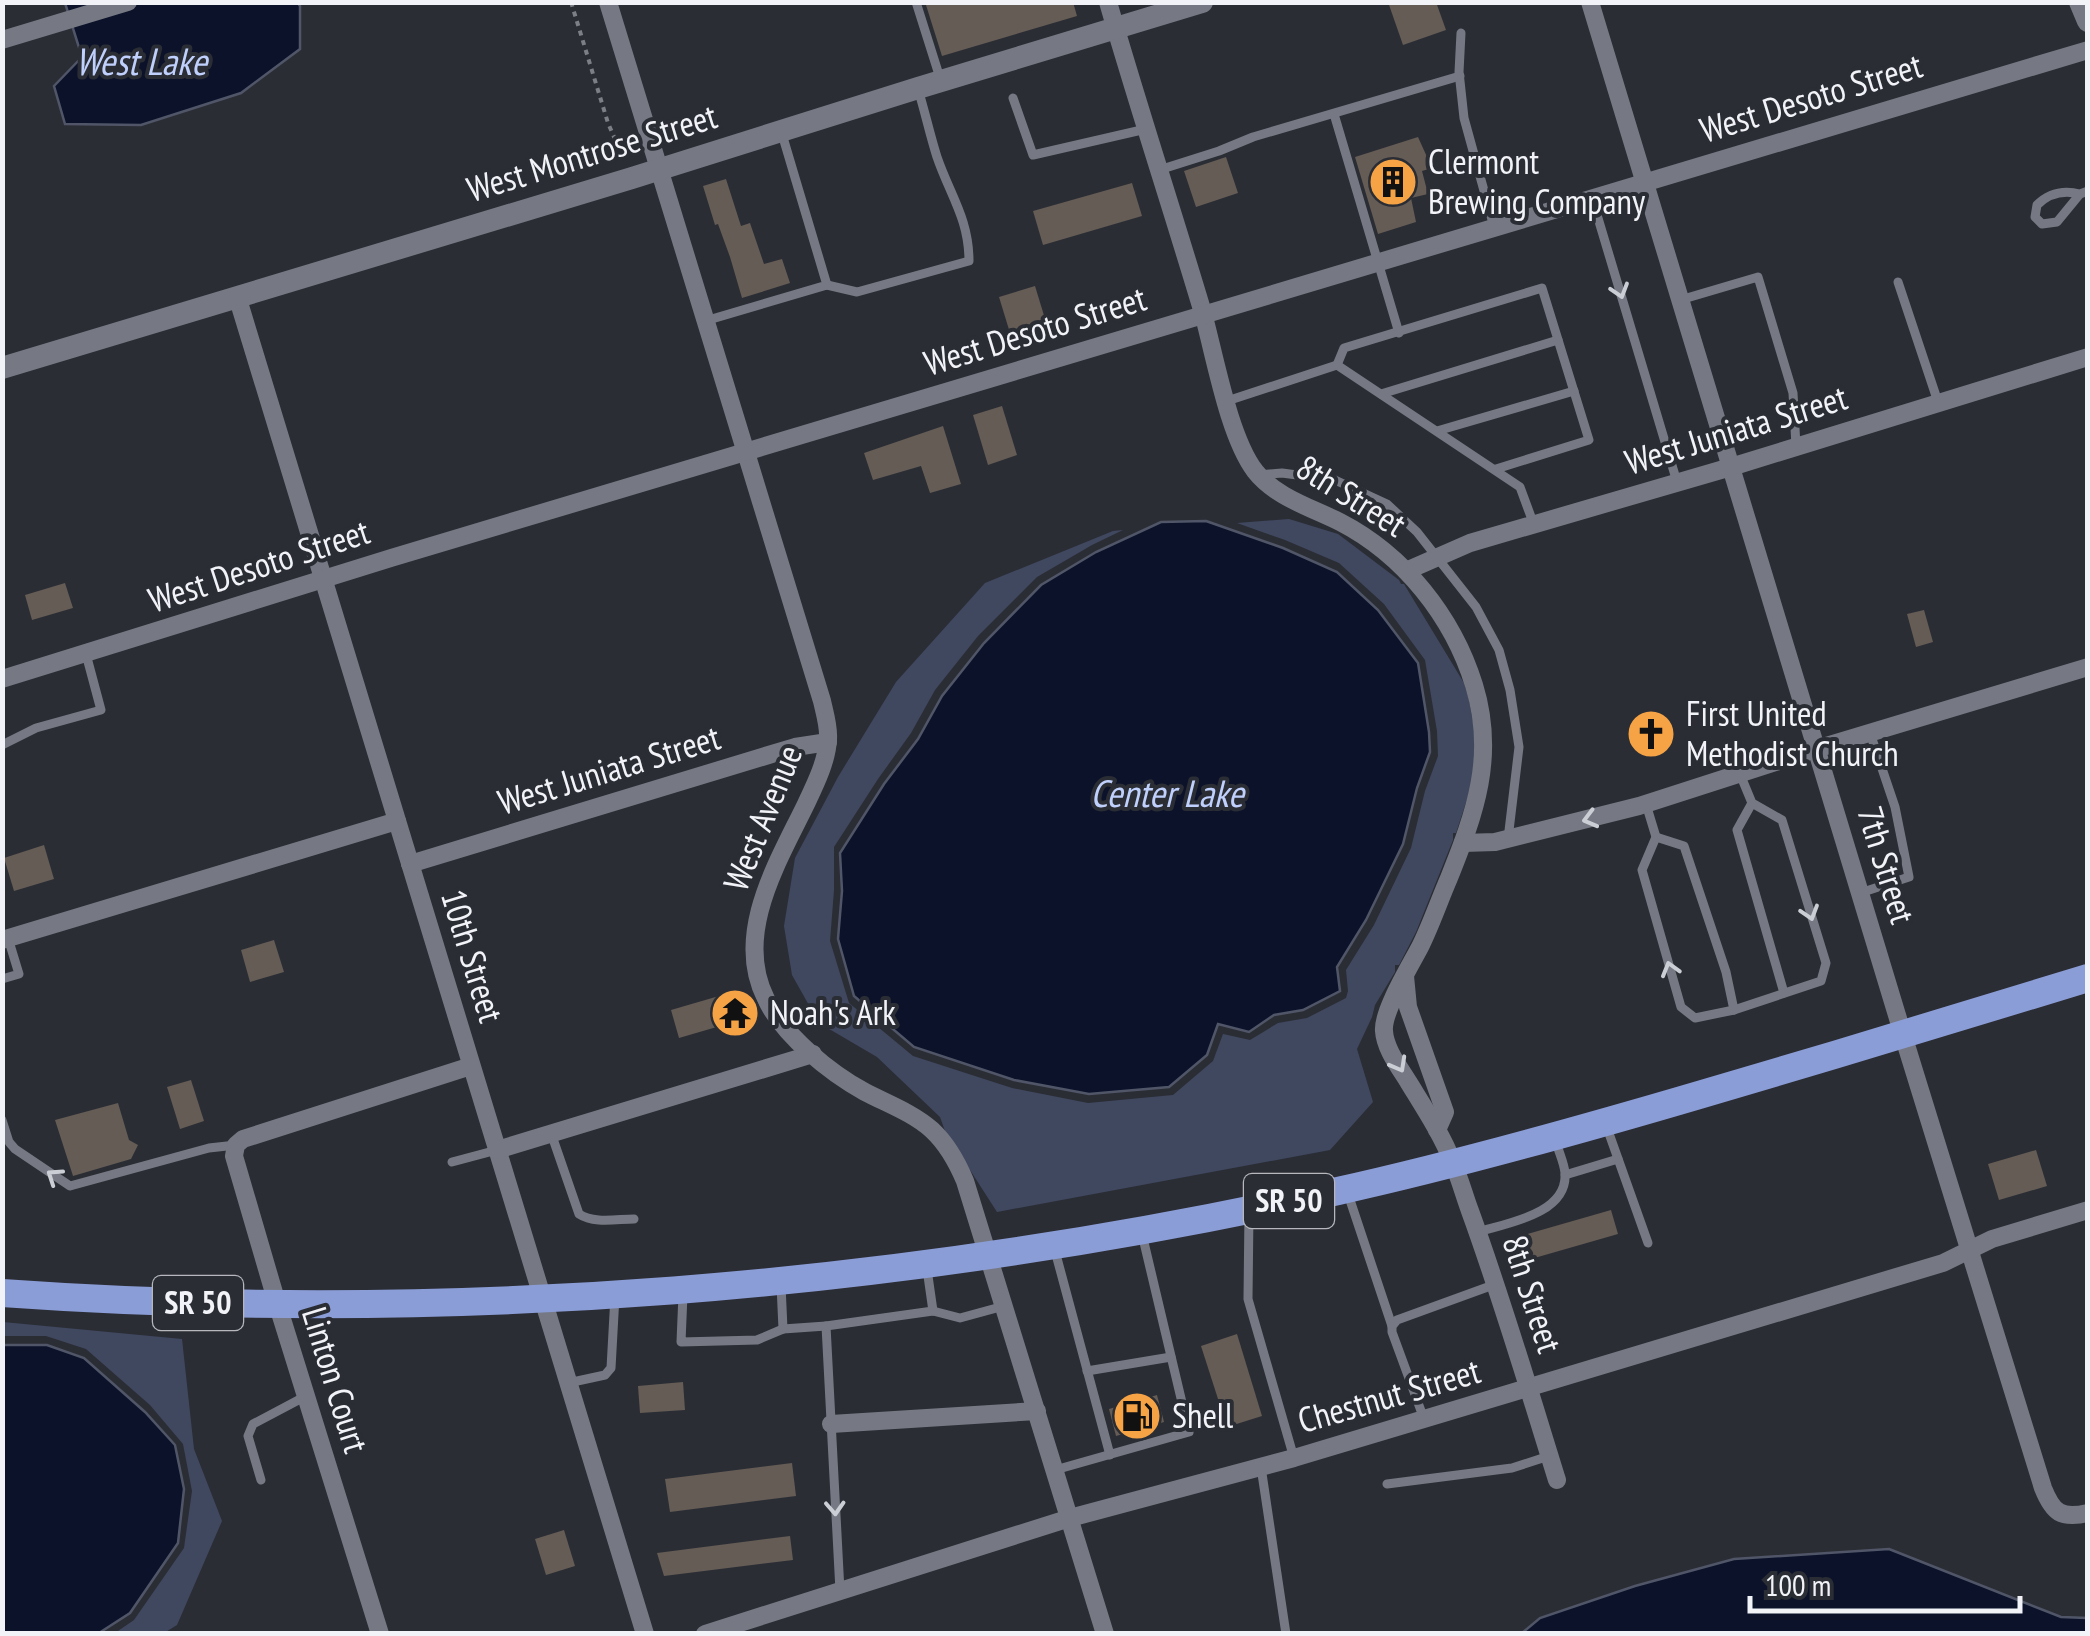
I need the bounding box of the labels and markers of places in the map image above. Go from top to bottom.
place label: Clermont Brewing Company [1428,138,1646,224]
building icon: Clermont Brewing Company [1367,156,1419,208]
place label: First United Methodist Church [1686,690,1899,776]
church icon: First United Methodist Church [1625,708,1677,760]
temple icon: Noah's Ark [709,987,761,1039]
place label: Noah's Ark [770,989,896,1035]
fuel station icon: Shell [1111,1390,1163,1442]
place label: Shell [1172,1392,1233,1438]

